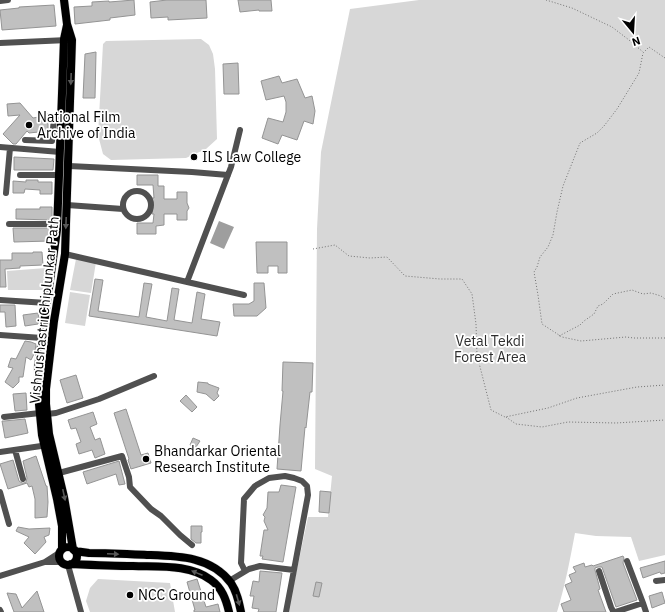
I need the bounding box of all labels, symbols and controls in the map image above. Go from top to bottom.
north arrow [613,12,653,52]
text: N [630,34,642,49]
one-way arrow [68,73,74,86]
place label: National Film Archive of India [37,108,136,142]
marker: National Film Archive of India [24,120,34,130]
place label: ILS Law College [202,148,302,166]
marker: ILS Law College [189,152,199,162]
street label: Vishnushastri Chiplunkar Path [25,215,63,405]
one-way arrow [63,217,69,230]
park label: Vetal Tekdi Forest Area [454,332,527,366]
place label: Bhandarkar Oriental Research Institute [154,442,281,476]
marker: Bhandarkar Oriental Research Institute [141,454,151,464]
one-way arrow [61,489,67,501]
one-way arrow [107,550,119,557]
one-way arrow [191,570,203,576]
place label: NCC Ground [138,586,215,604]
marker: NCC Ground [125,590,135,600]
one-way arrow [235,594,241,606]

